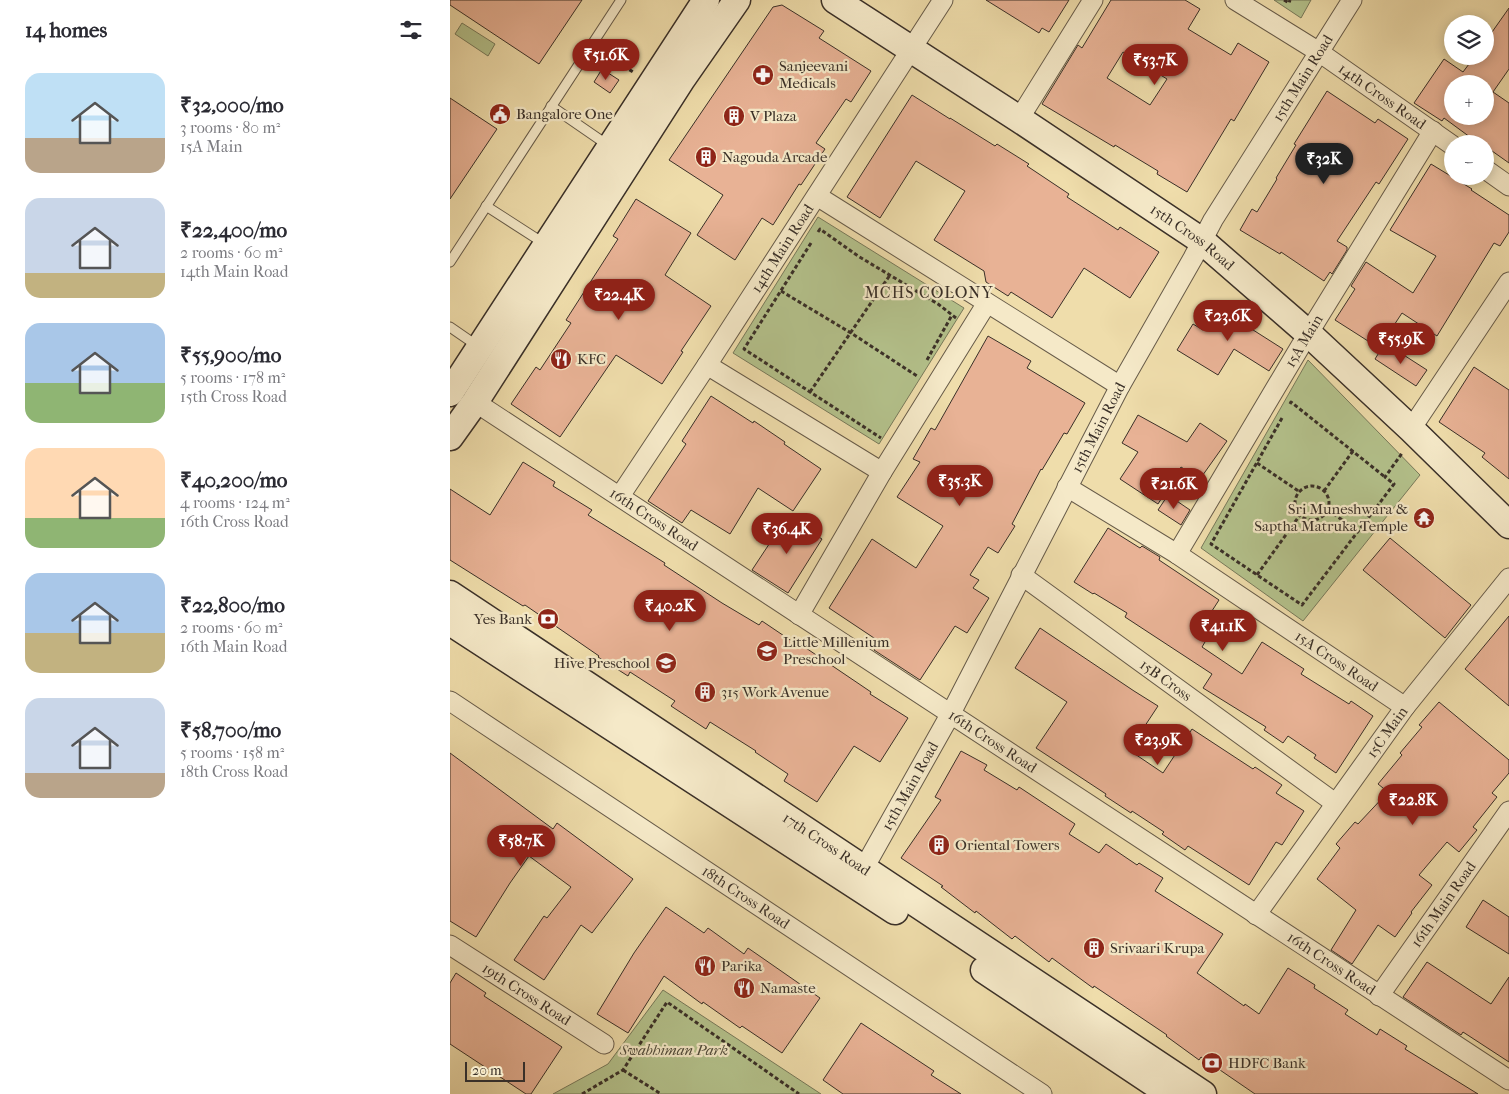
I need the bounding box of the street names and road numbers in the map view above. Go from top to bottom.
street label: 15th Main Road [1269,31,1337,125]
street label: 14th Cross Road [1335,59,1430,134]
street label: 14th Main Road [747,200,818,296]
street label: 15th Cross Road [1147,200,1239,275]
street label: 15A Main [1281,311,1327,371]
street label: 15th Main Road [1068,379,1130,476]
street label: 16th Cross Road [606,484,702,555]
street label: 15A Cross Road [1292,627,1382,696]
street label: 15B Cross [1136,655,1196,705]
street label: 15C Main [1363,703,1412,761]
street label: 16th Cross Road [945,706,1041,777]
street label: 15th Main Road [878,738,943,834]
street label: 17th Cross Road [779,809,874,880]
street label: 16th Main Road [1407,857,1480,951]
street label: 18th Cross Road [698,862,794,933]
street label: 16th Cross Road [1284,928,1380,999]
street label: 19th Cross Road [479,959,575,1030]

